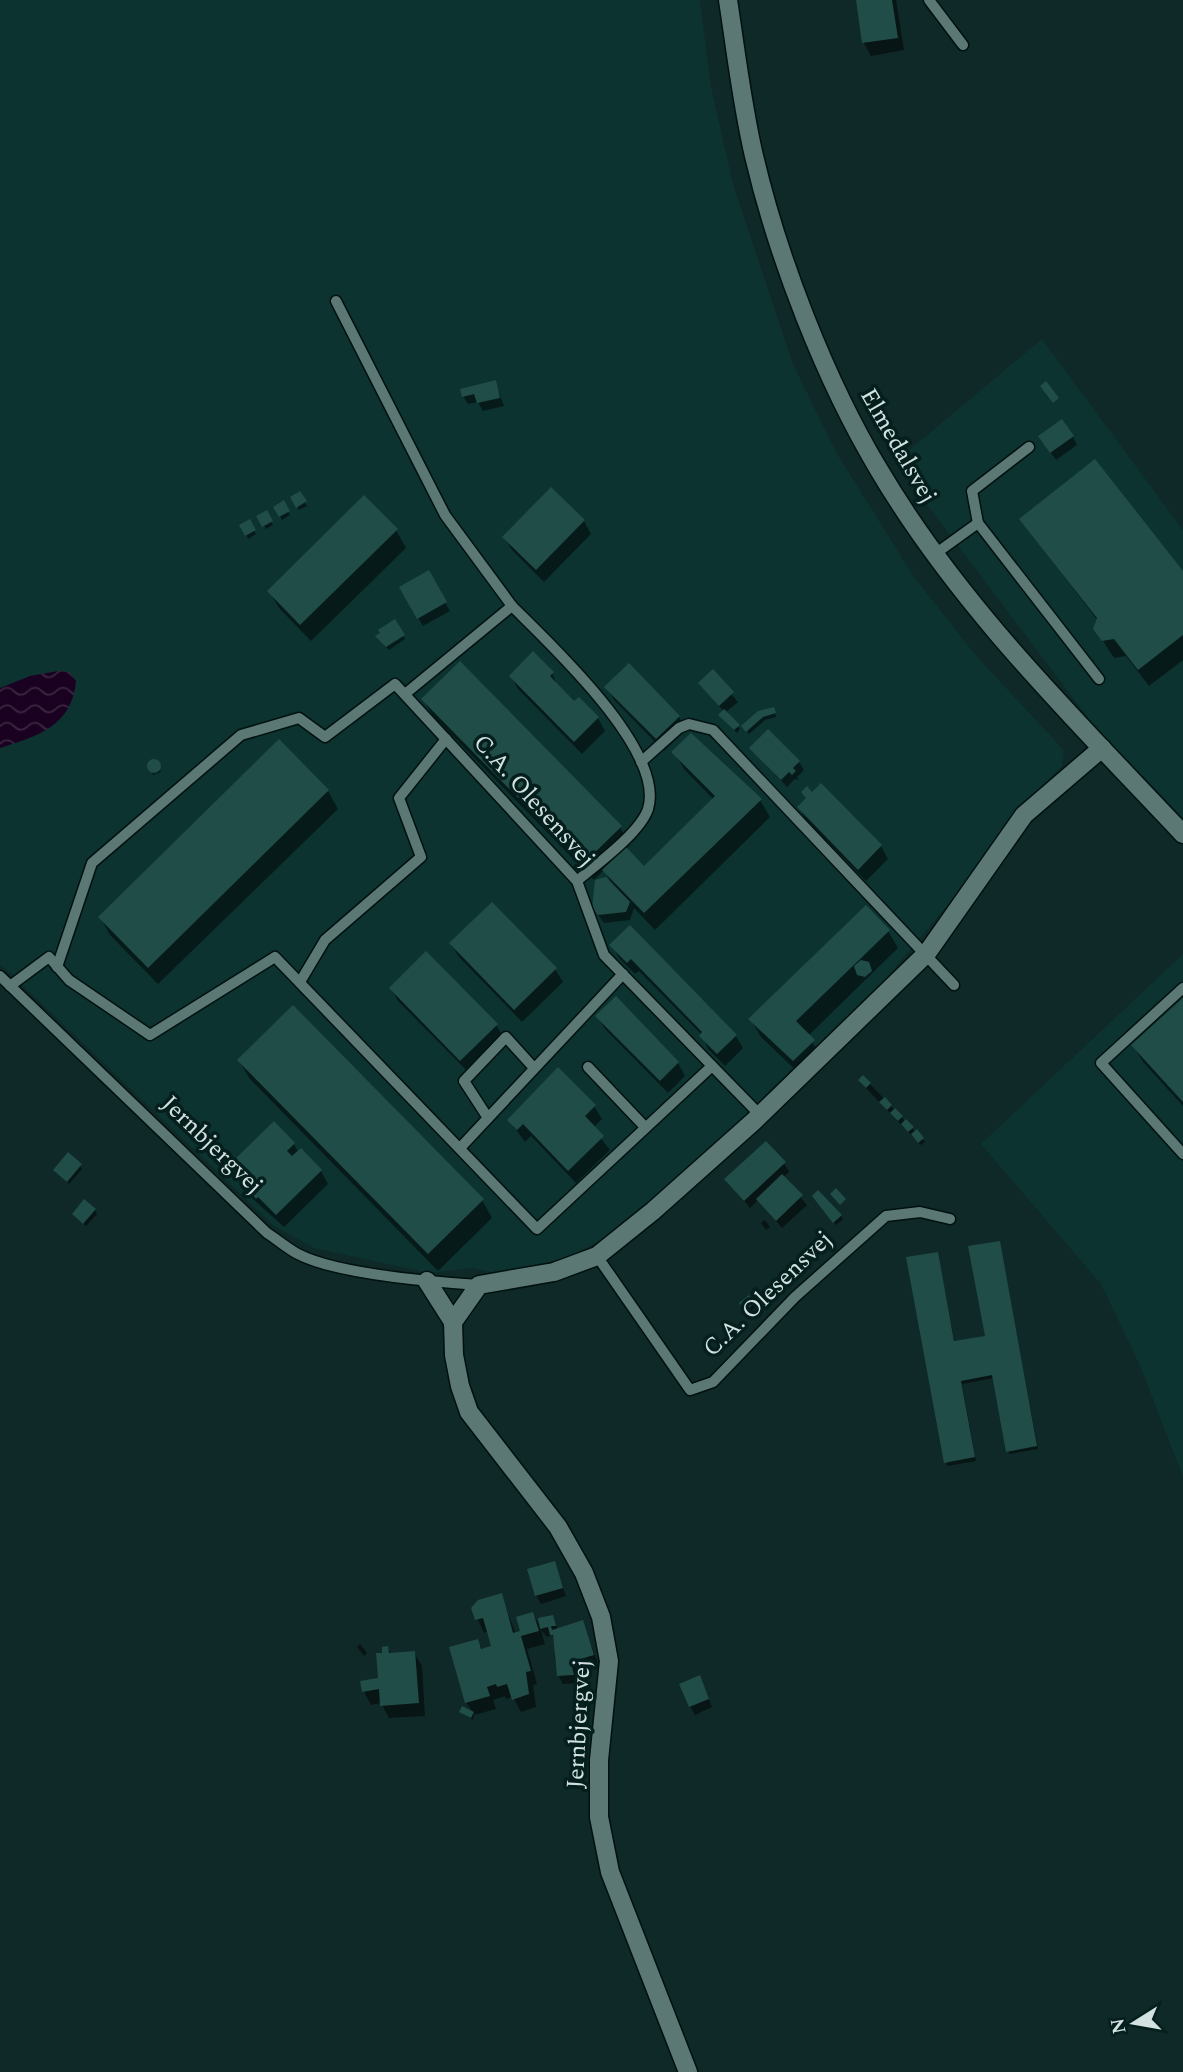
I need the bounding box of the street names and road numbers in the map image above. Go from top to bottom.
street label: Elmedalsvej [850,382,946,510]
street label: C.A. Olesensvej [464,726,604,876]
street label: Jernbjergvej [153,1087,271,1203]
street label: C.A. Olesensvej [695,1223,841,1365]
street label: Jernbjergvej [558,1658,600,1790]

